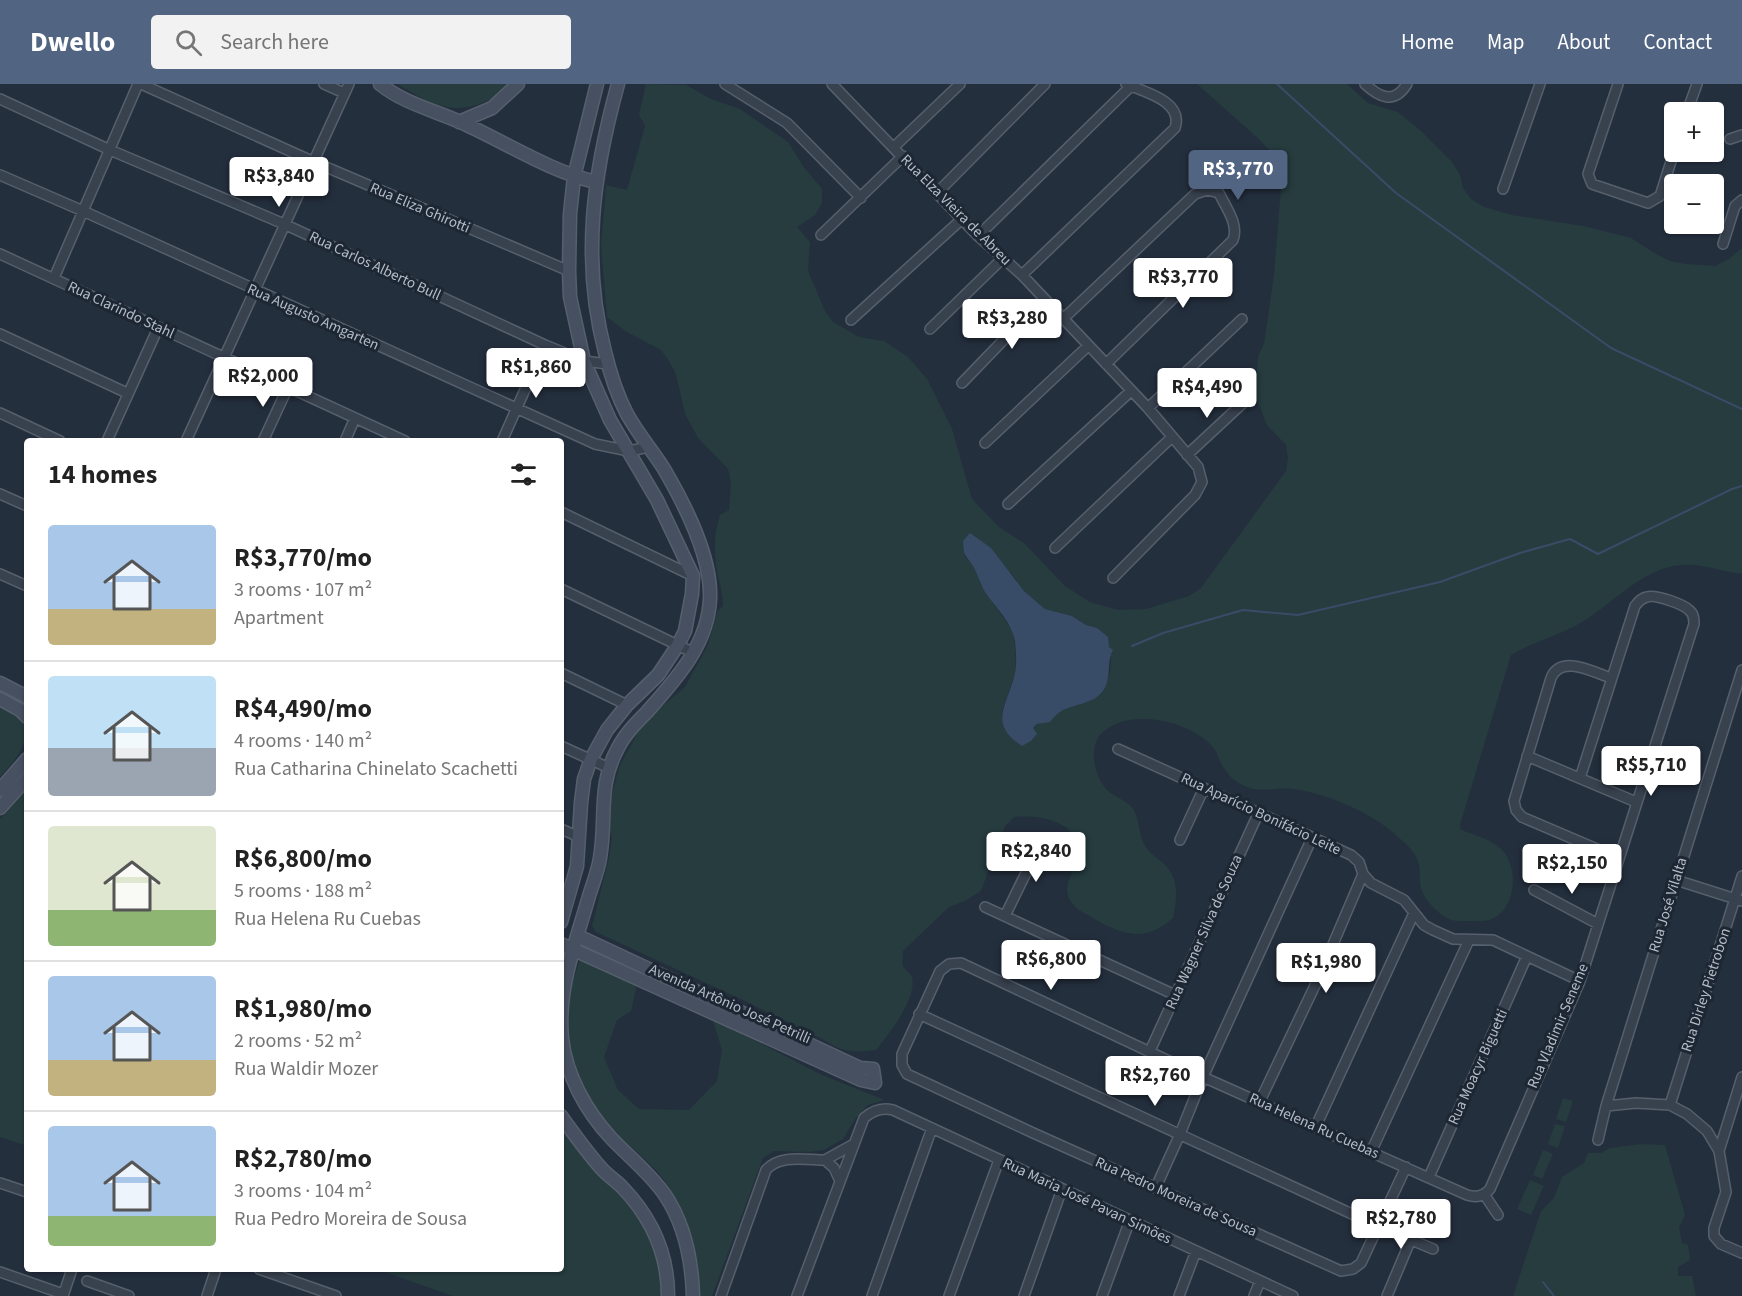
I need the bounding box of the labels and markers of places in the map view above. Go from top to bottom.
pin: R$3,770 [1183,150,1293,201]
pin: R$3,840 [224,157,334,208]
pin: R$3,770 [1128,258,1238,309]
pin: R$3,280 [957,299,1067,350]
pin: R$1,860 [481,348,591,399]
pin: R$2,000 [208,357,318,408]
pin: R$4,490 [1152,368,1262,419]
pin: R$5,710 [1596,746,1706,797]
pin: R$2,840 [981,832,1091,883]
pin: R$2,150 [1517,844,1627,895]
pin: R$6,800 [996,940,1106,991]
pin: R$1,980 [1271,943,1381,994]
pin: R$2,760 [1100,1056,1210,1107]
pin: R$2,780 [1346,1199,1456,1250]

